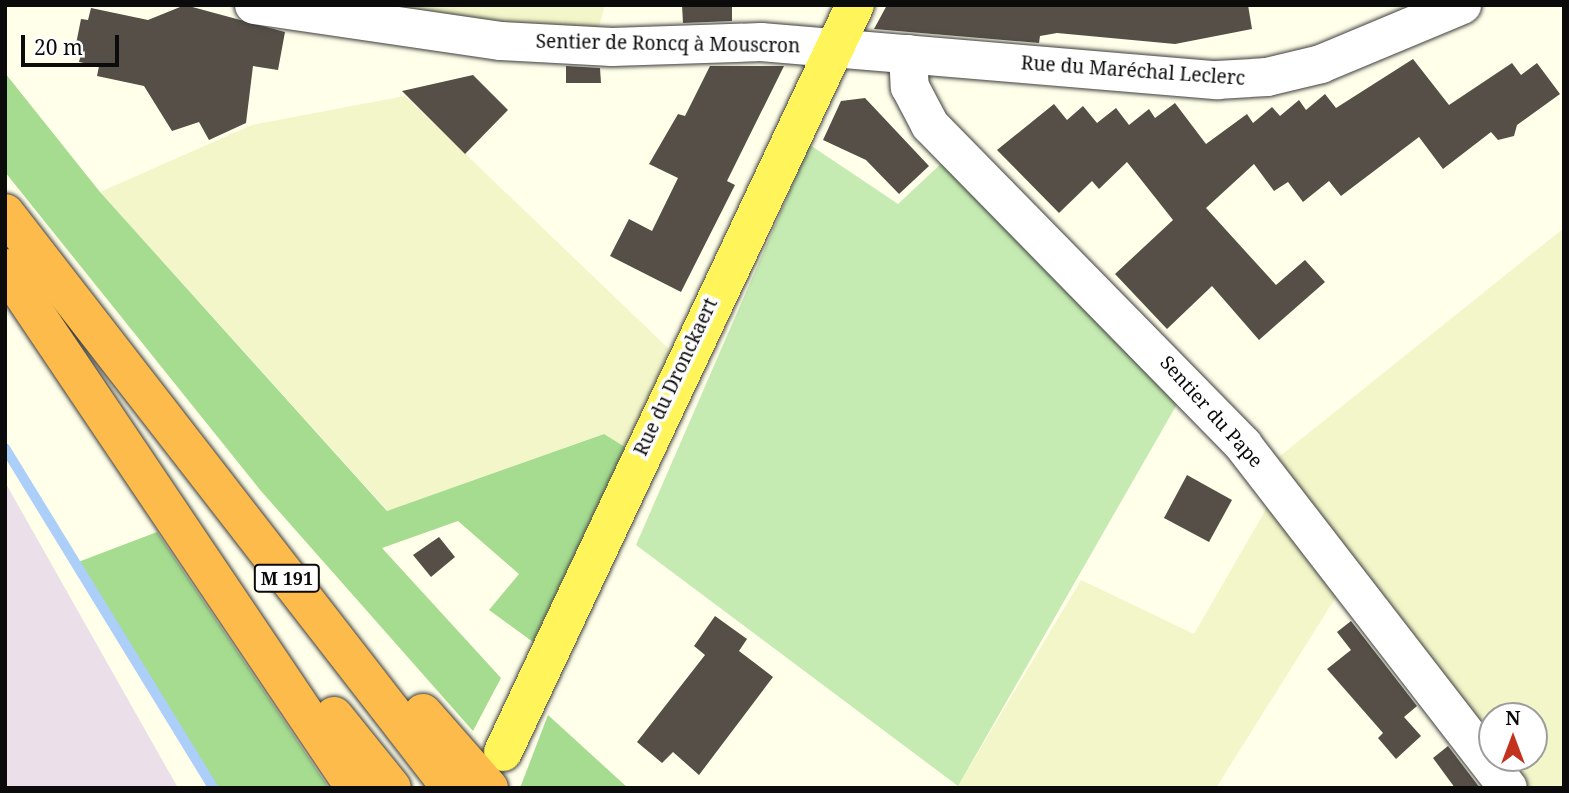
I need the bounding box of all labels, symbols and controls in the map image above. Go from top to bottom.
scale bar [24,21,122,65]
street label: Sentier de Roncq à Mouscron [536,30,800,58]
text: 20 m [34,33,83,61]
street label: Rue du Maréchal Leclerc [1020,52,1246,90]
street label: Rue du Dronckaert [629,295,723,459]
street label: Sentier du Pape [1155,352,1267,472]
road number: M 191 [254,564,320,592]
north arrow [1478,702,1548,772]
text: N [1506,705,1520,731]

